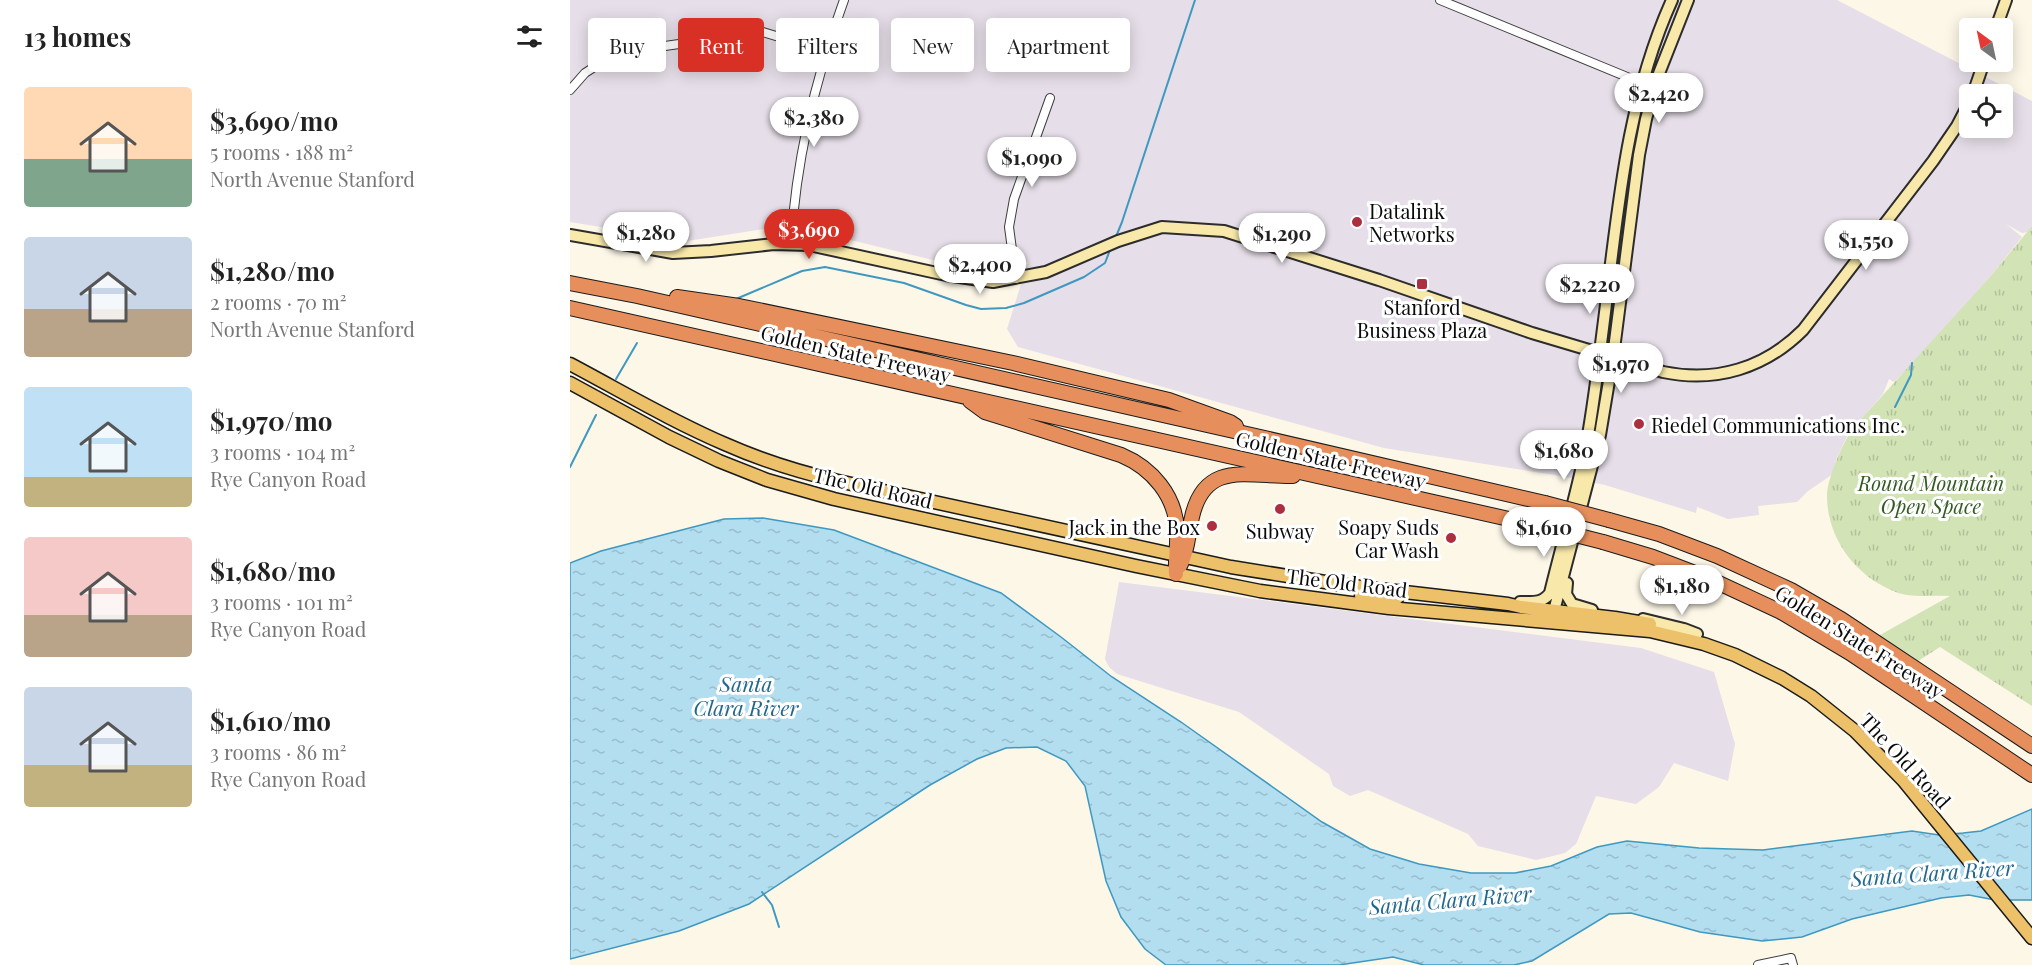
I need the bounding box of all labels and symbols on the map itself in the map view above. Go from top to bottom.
north arrow [1959,18,2013,72]
pin: $2,420 [1610,73,1708,124]
pin: $2,380 [765,97,863,148]
pin: $1,090 [983,137,1081,188]
place label: Datalink Networks [1369,197,1455,247]
pin: $3,690 [760,209,858,260]
pin: $1,280 [597,212,695,263]
pin: $1,290 [1233,213,1331,264]
marker: Datalink Networks [1350,215,1364,229]
pin: $1,550 [1817,220,1915,271]
pin: $2,400 [931,244,1029,295]
pin: $2,220 [1541,264,1639,315]
marker: Stanford Business Plaza [1415,277,1429,291]
place label: Stanford Business Plaza [1357,293,1487,343]
street label: Golden State Freeway [758,318,954,388]
pin: $1,970 [1572,343,1670,394]
place label: Riedel Communications Inc. [1651,411,1905,438]
marker: Riedel Communications Inc. [1632,417,1646,431]
street label: Golden State Freeway [1233,424,1429,494]
pin: $1,680 [1515,430,1613,481]
street label: The Old Road [811,460,936,514]
park label: Round Mountain Open Space [1857,469,2004,519]
marker: Subway [1273,502,1287,516]
pin: $1,610 [1495,507,1593,558]
place label: Jack in the Box [1068,513,1201,540]
place label: Soapy Suds Car Wash [1338,513,1439,563]
place label: Subway [1246,517,1314,544]
marker: Jack in the Box [1205,519,1219,533]
marker: Soapy Suds Car Wash [1444,531,1458,545]
street label: The Old Road [1285,561,1409,603]
pin: $1,180 [1633,565,1731,616]
street label: Golden State Freeway [1770,578,1950,704]
water label: Santa Clara River [693,669,800,721]
street label: The Old Road [1855,706,1958,814]
water label: Santa Clara River [1849,852,2015,892]
water label: Santa Clara River [1366,878,1534,920]

